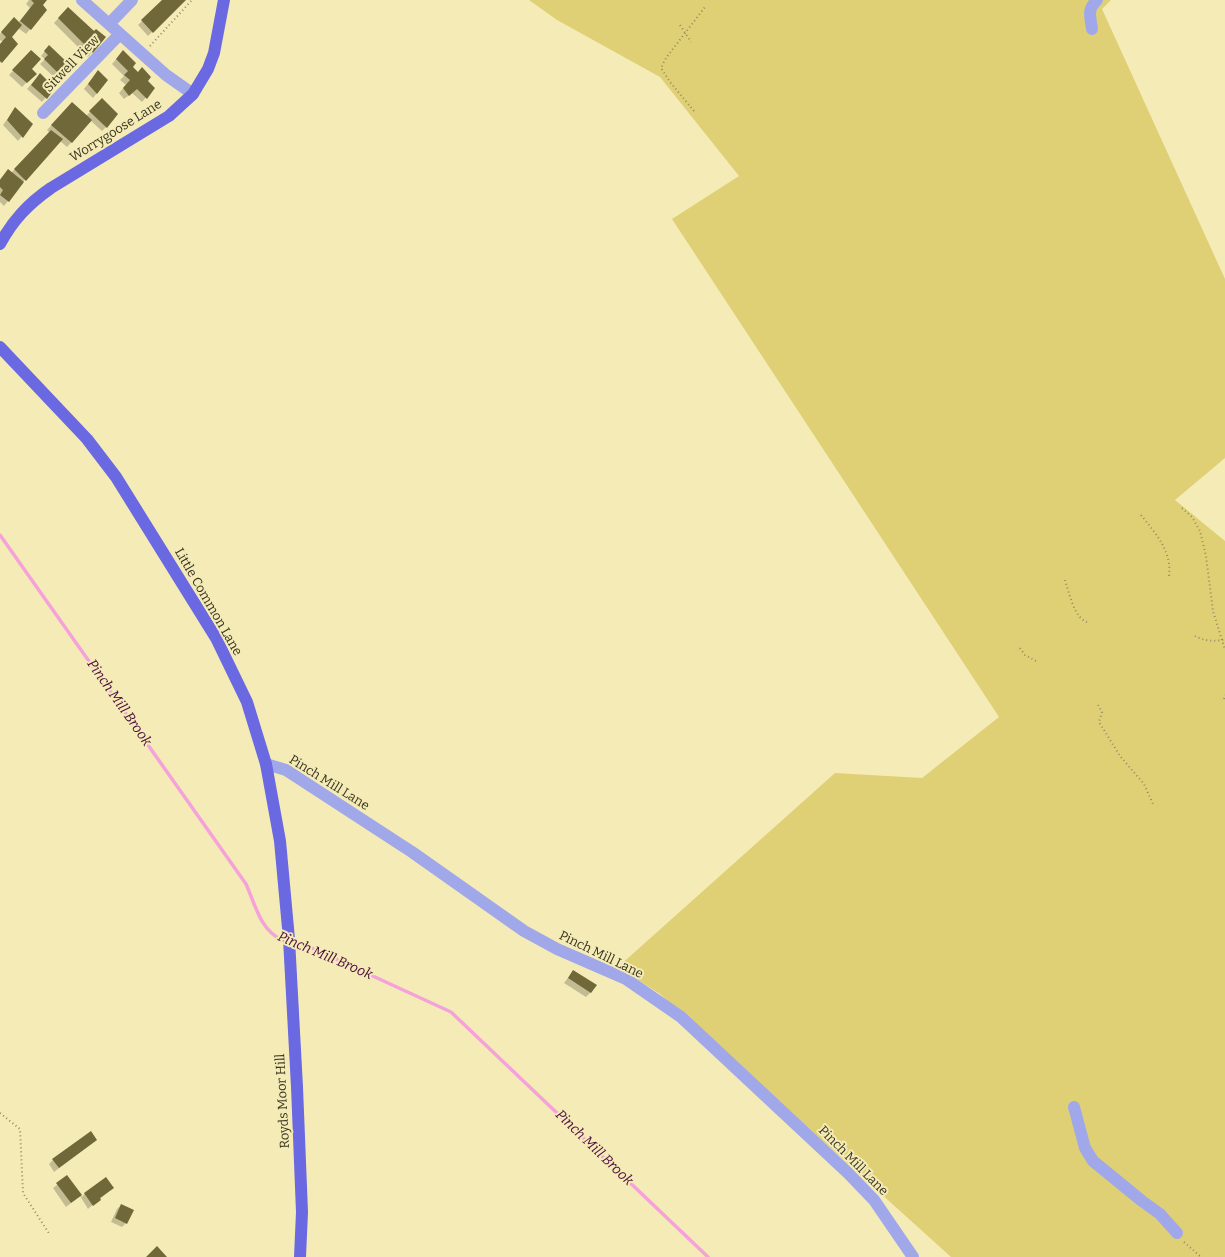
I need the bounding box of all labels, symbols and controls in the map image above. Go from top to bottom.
street label: Sitwell View [41,32,103,96]
street label: Worrygoose Lane [67,96,165,166]
street label: Little Common Lane [171,545,245,659]
water label: Pinch Mill Brook [83,657,155,749]
street label: Pinch Mill Lane [286,752,372,814]
water label: Pinch Mill Brook [275,928,375,984]
street label: Pinch Mill Lane [556,928,646,982]
street label: Royds Moor Hill [273,1053,293,1149]
water label: Pinch Mill Brook [552,1107,636,1189]
street label: Pinch Mill Lane [815,1123,891,1199]

